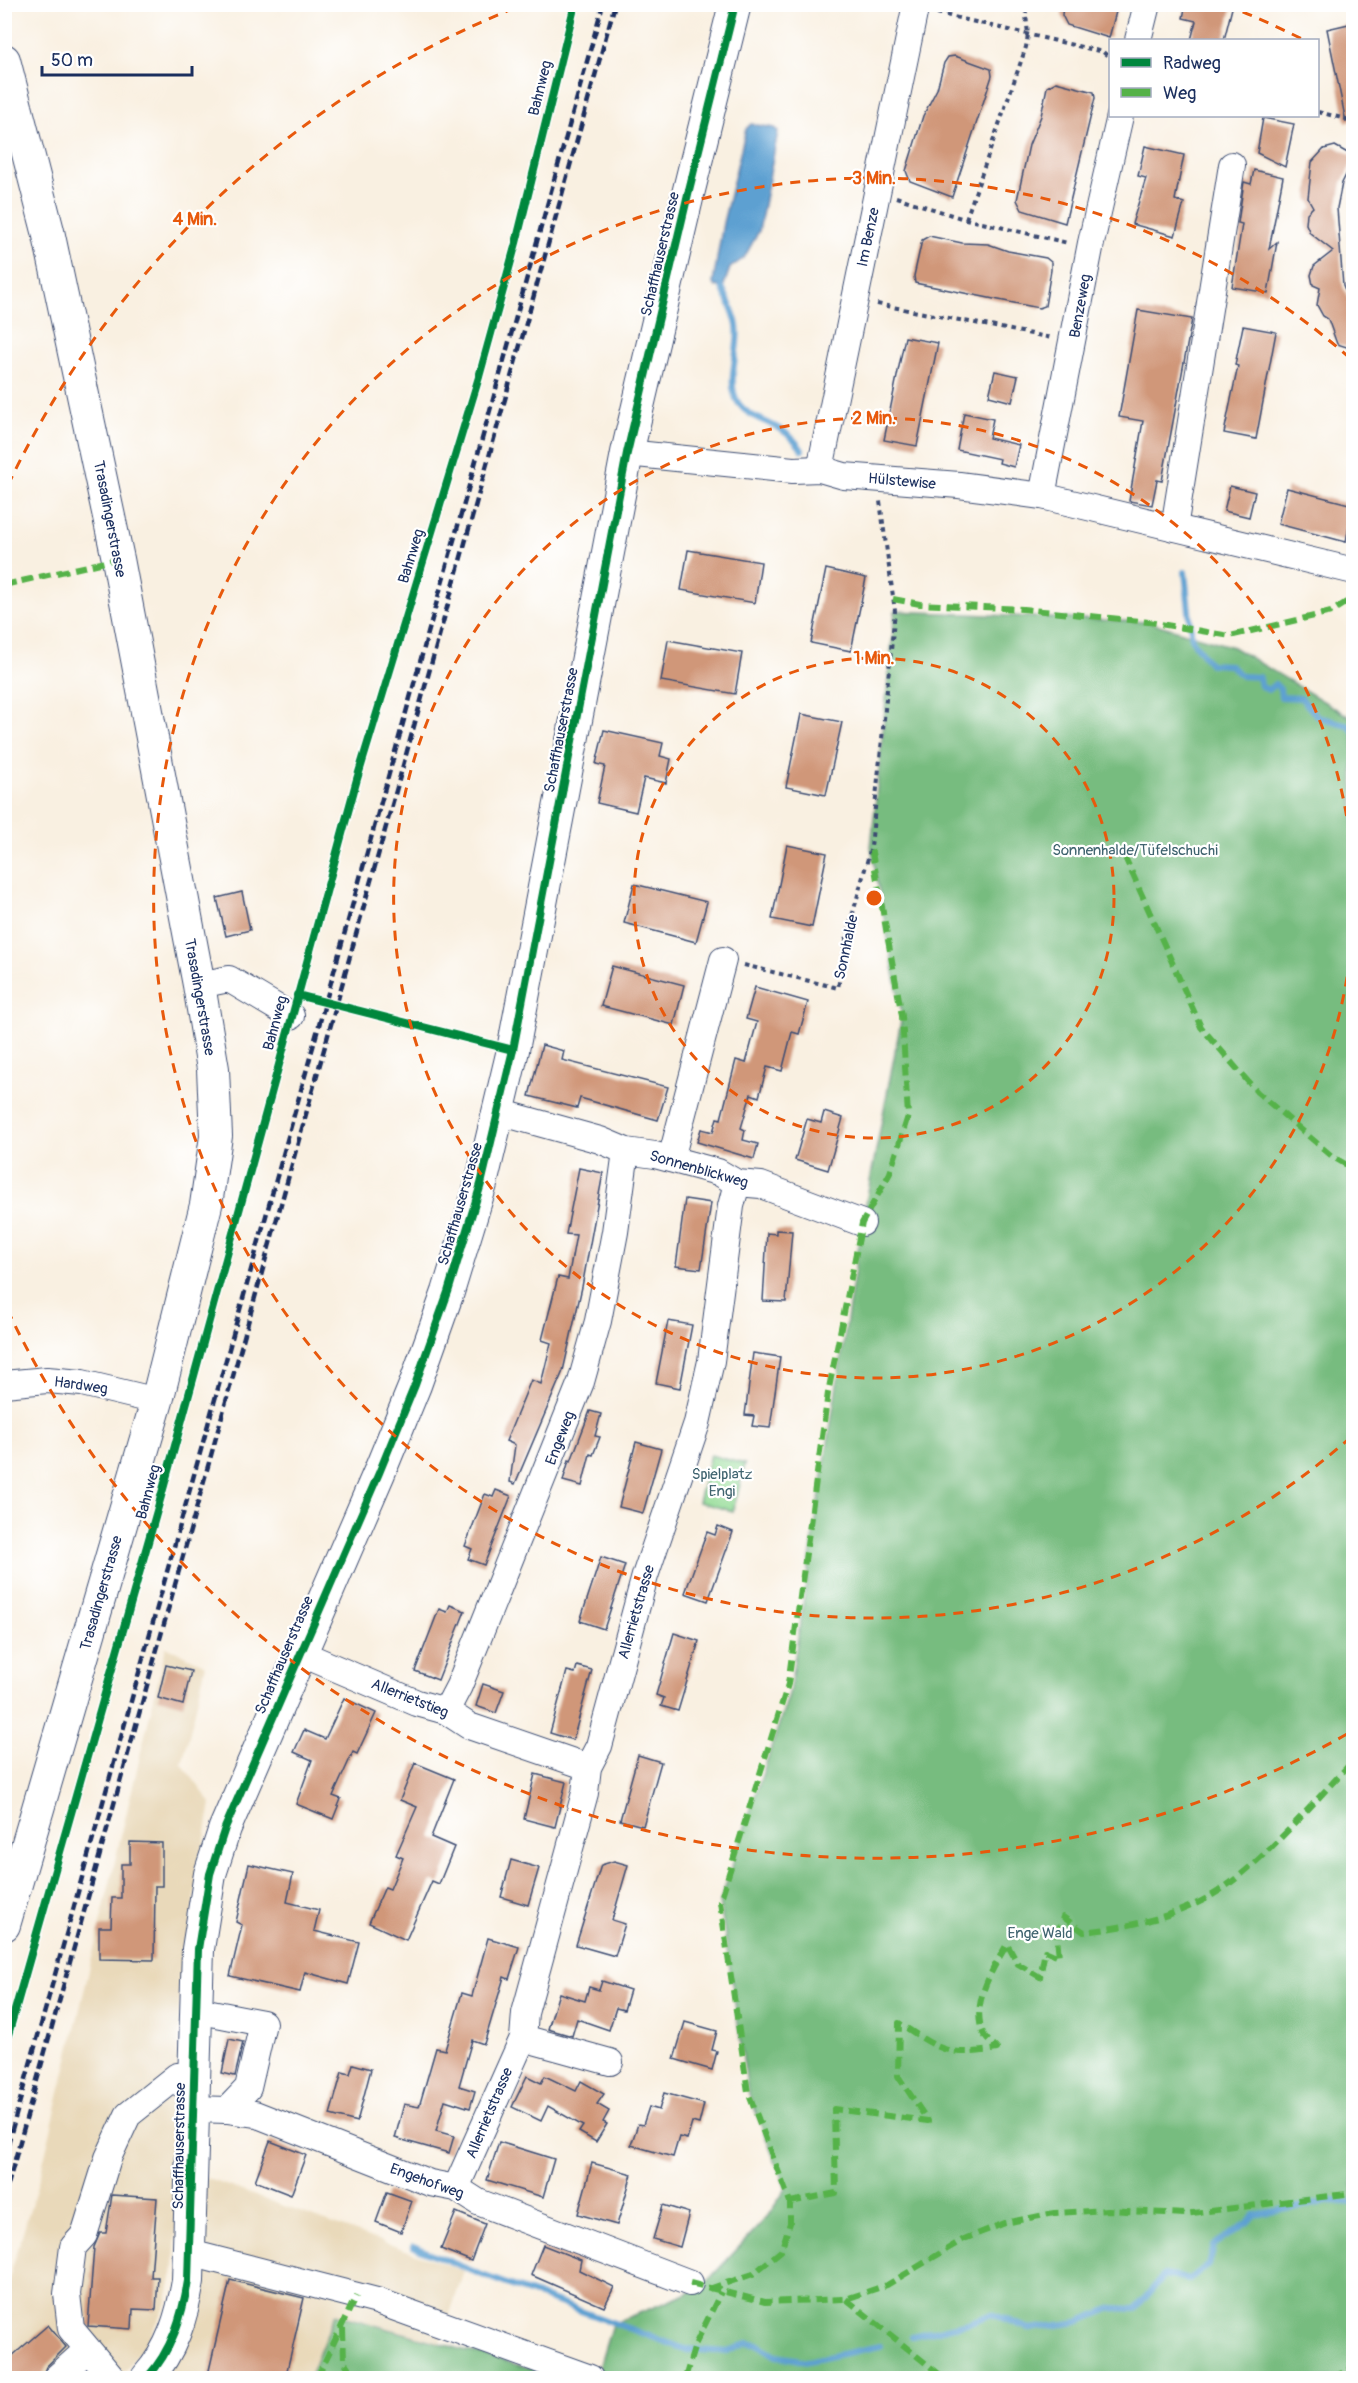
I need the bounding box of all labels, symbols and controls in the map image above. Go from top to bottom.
scale bar [42,39,192,77]
legend [1109,39,1319,117]
text: 50 m [51,49,93,72]
text: Radweg [1163,52,1221,75]
street label: Bahnweg [524,59,556,118]
text: Weg [1163,82,1196,105]
text: 3 Min. [852,167,896,190]
street label: Schaffhauserstrasse [637,190,684,318]
street label: Im Benze [853,205,884,268]
text: 4 Min. [173,208,217,231]
street label: Benzeweg [1066,273,1095,339]
text: 2 Min. [852,407,896,430]
street label: Trasadingerstrasse [89,459,130,580]
street label: Hülstewise [867,469,937,494]
street label: Bahnweg [394,527,429,586]
text: 1 Min. [853,647,895,670]
street label: Schaffhauserstrasse [540,665,583,794]
park label: Sonnenhalde/Tüfelschuchi [1052,841,1218,860]
centre of rings [864,888,884,908]
street label: Sonnhalde [830,912,863,981]
street label: Trasadingerstrasse [180,937,219,1058]
street label: Bahnweg [259,994,292,1053]
street label: Schaffhauserstrasse [434,1140,487,1268]
street label: Sonnenblickweg [647,1146,750,1193]
street label: Hardweg [53,1372,109,1399]
street label: Engeweg [542,1408,579,1468]
street label: Bahnweg [132,1463,165,1522]
park label: Spielplatz Engi [692,1465,752,1501]
street label: Trasadingerstrasse [76,1533,127,1653]
street label: Allerrietstrasse [614,1562,659,1661]
street label: Schaffhauserstrasse [251,1593,318,1717]
street label: Allerrietstieg [368,1674,451,1723]
park label: Enge Wald [1007,1924,1073,1943]
street label: Allerrietstrasse [462,2064,517,2162]
street label: Schaffhauserstrasse [169,2082,190,2210]
street label: Engehofweg [387,2159,466,2204]

